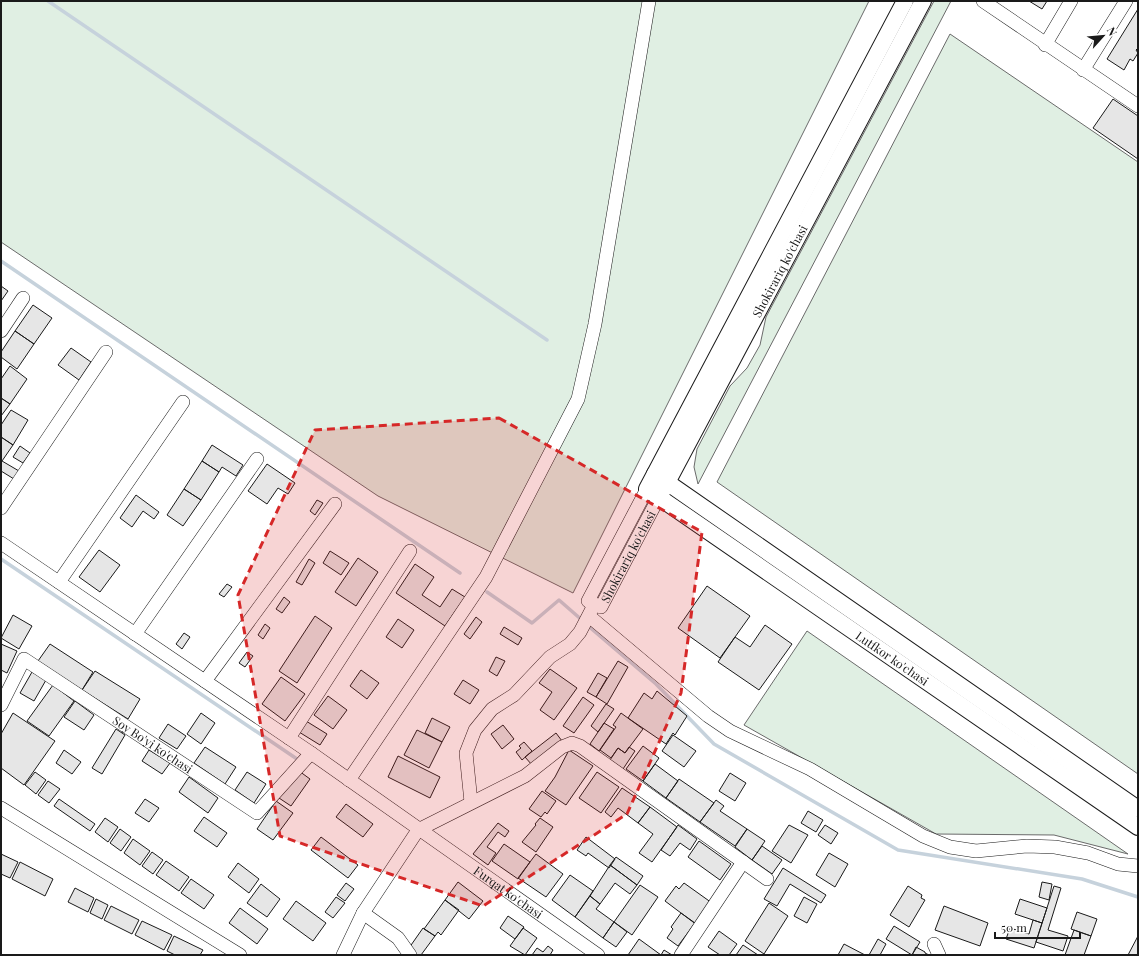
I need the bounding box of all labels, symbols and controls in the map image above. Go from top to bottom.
north arrow [1083,16,1123,56]
text: N [1104,24,1121,38]
street label: Shokirariq ko'chasi [748,222,811,320]
street label: Shokirariq ko'chasi [597,507,659,605]
street label: Lutfkor ko'chasi [853,627,932,689]
street label: Soy Bo'yi ko'chasi [110,712,196,777]
street label: Furqat ko'chasi [471,862,547,922]
scale bar [995,914,1080,940]
text: 50 m [1001,919,1027,935]

